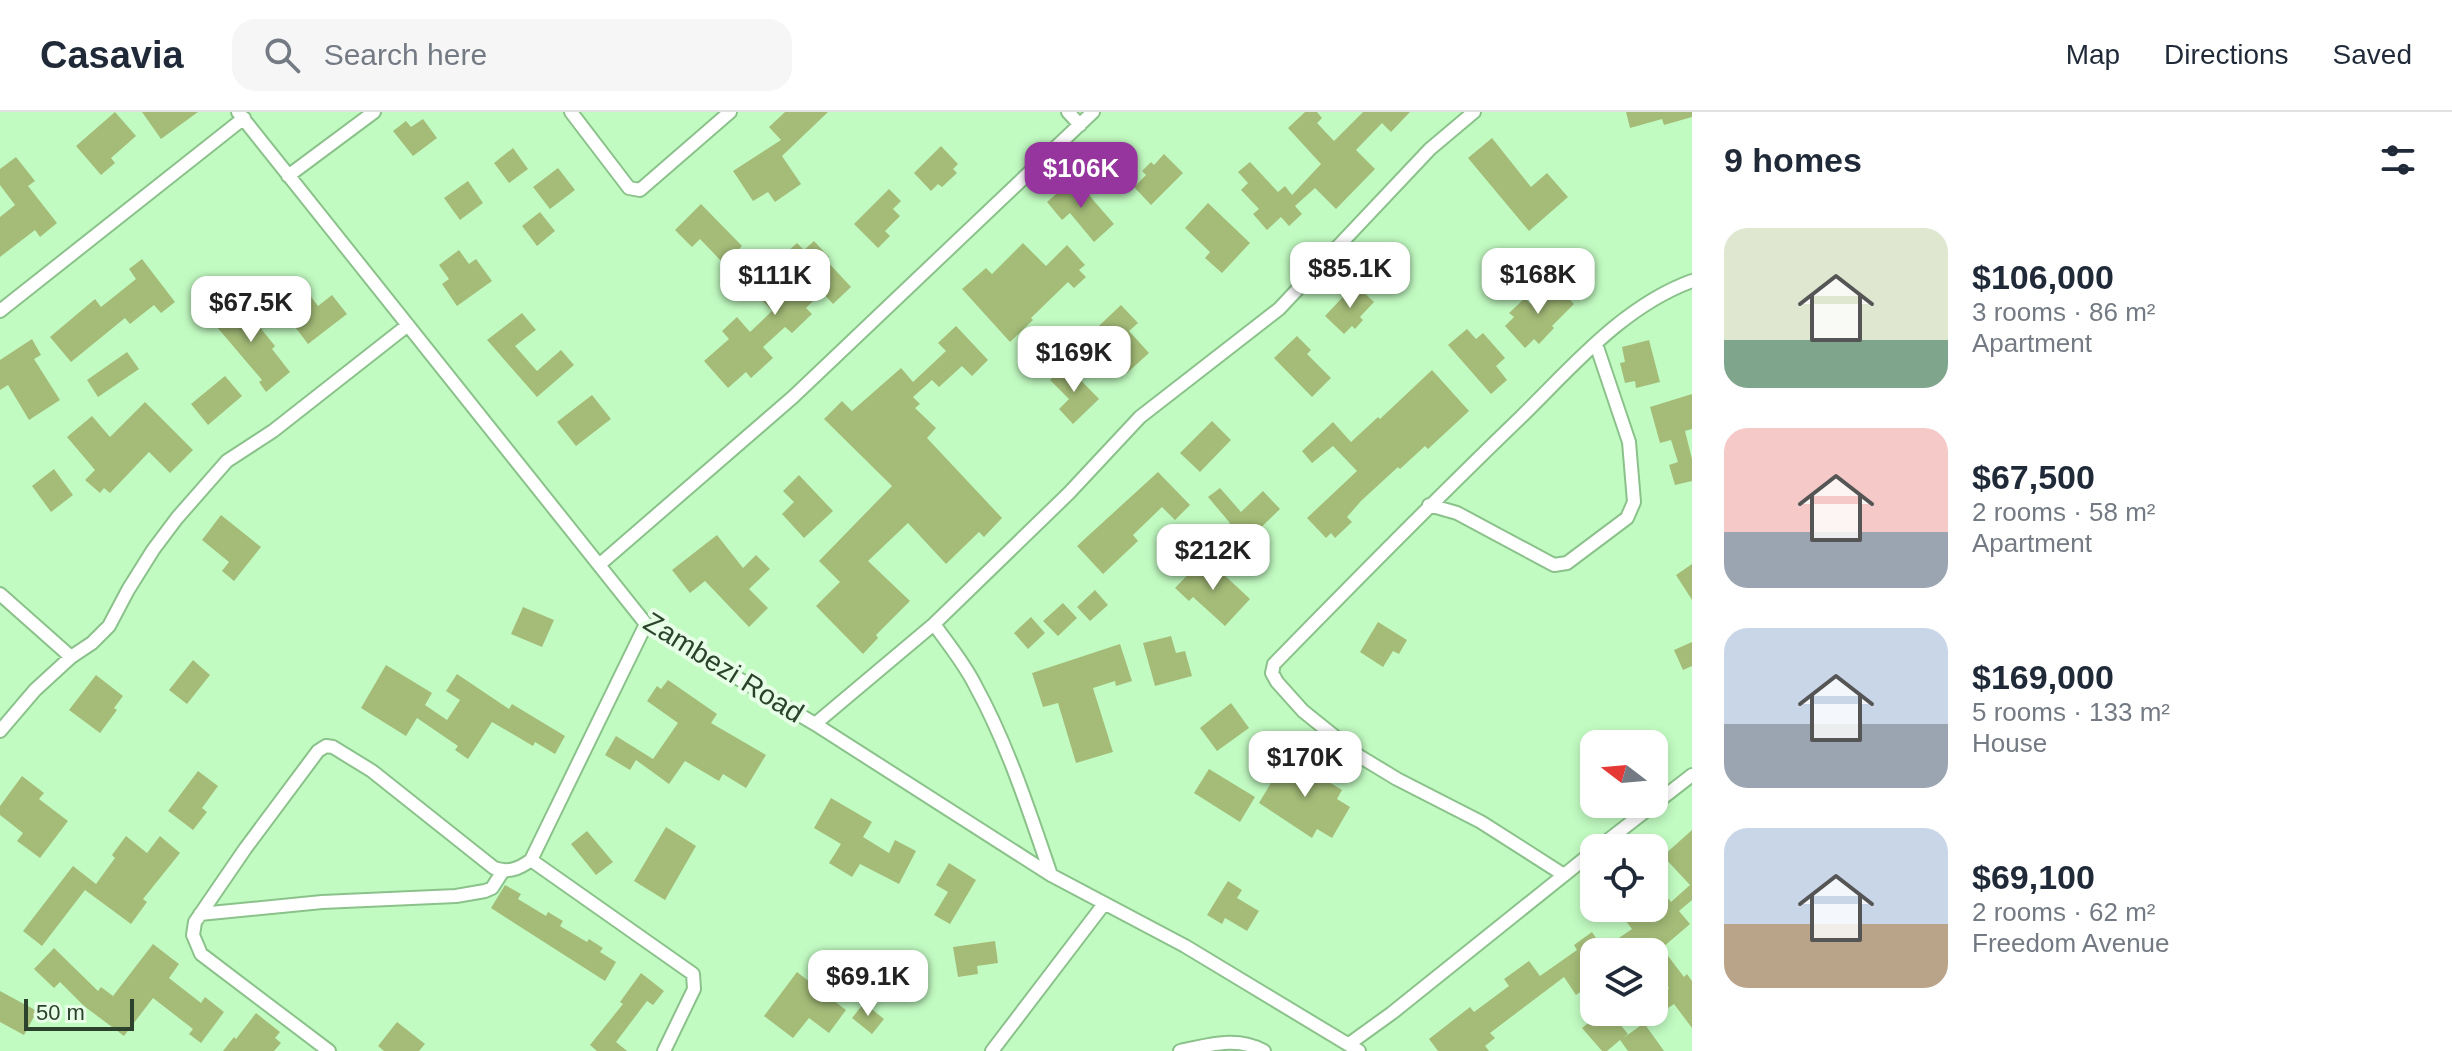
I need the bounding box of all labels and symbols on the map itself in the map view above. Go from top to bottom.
pin: $106K [1025,142,1137,210]
pin: $85.1K [1285,242,1415,310]
pin: $168K [1482,248,1594,316]
pin: $111K [719,249,831,317]
pin: $67.5K [186,276,316,344]
pin: $169K [1018,326,1130,394]
pin: $212K [1157,524,1269,592]
street label: Zambezi Road [638,606,809,729]
north arrow [1580,730,1668,818]
pin: $170K [1249,731,1361,799]
pin: $69.1K [803,950,933,1018]
scale bar [24,995,134,1031]

